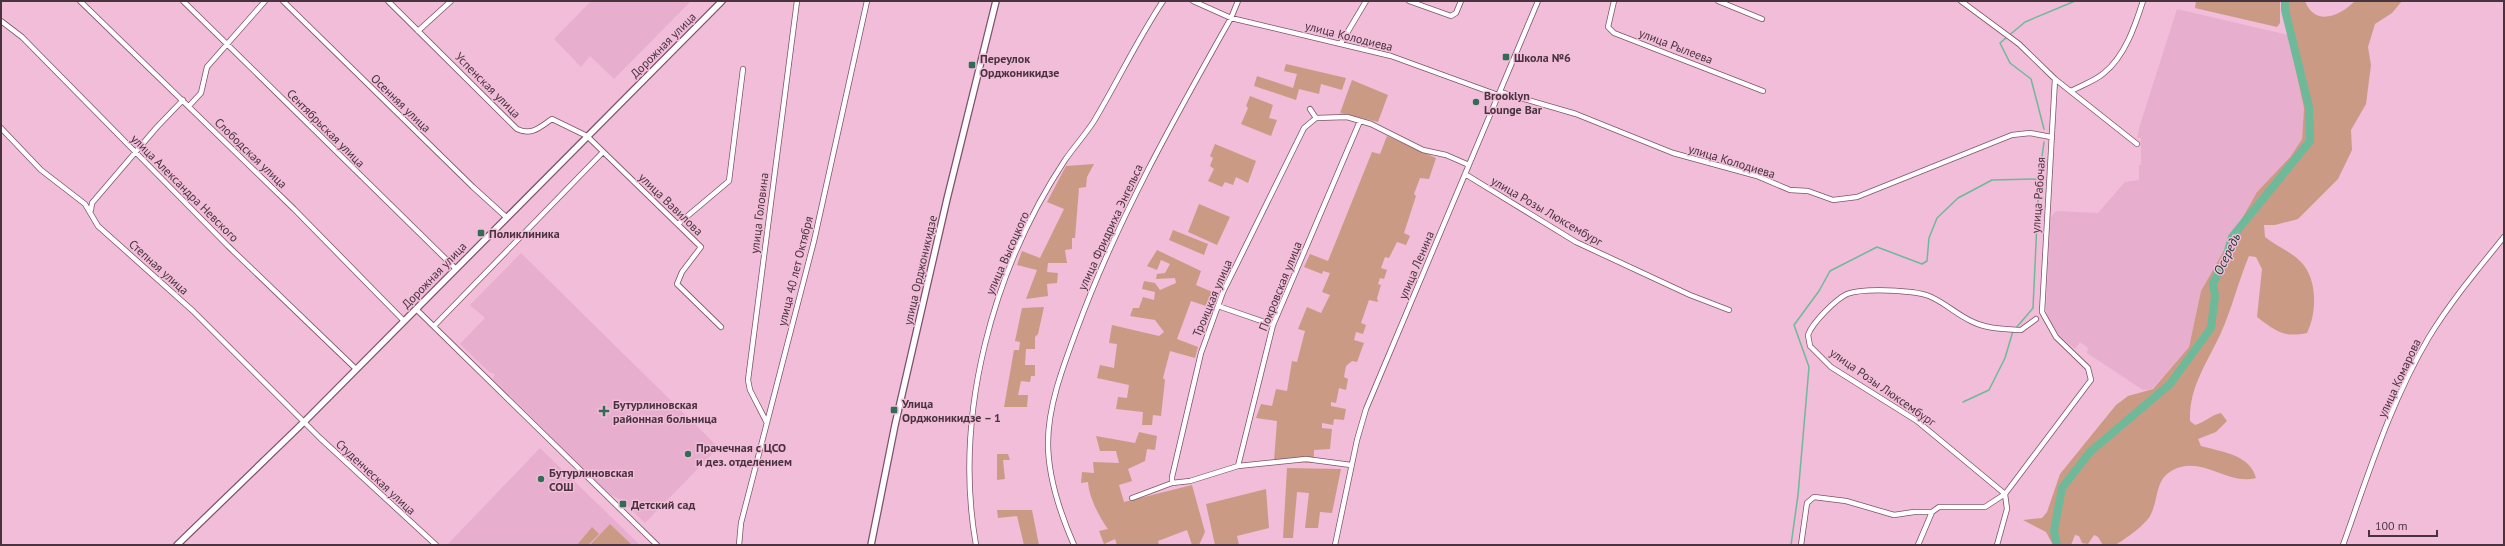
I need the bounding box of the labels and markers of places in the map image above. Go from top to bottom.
place label: Школа №6 [1514,50,1571,65]
place label: Переулок Орджоникидзе [980,51,1059,80]
marker: Школа №6 [1501,52,1511,62]
marker: Переулок Орджоникидзе [967,60,977,70]
place label: Brooklyn Lounge Bar [1484,88,1543,117]
marker: Brooklyn Lounge Bar [1471,97,1481,107]
place label: Поликлиника [489,226,560,241]
marker: Поликлиника [476,228,486,238]
place label: Улица Орджоникидзе – 1 [901,396,1001,425]
place label: Бутурлиновская районная больница [613,397,717,426]
marker: Бутурлиновская районная больница [598,405,610,417]
marker: Улица Орджоникидзе – 1 [889,405,899,415]
place label: Прачечная с ЦСО и дез. отделением [696,440,792,469]
marker: Прачечная с ЦСО и дез. отделением [683,449,693,459]
place label: Бутурлиновская СОШ [549,465,634,494]
marker: Бутурлиновская СОШ [536,474,546,484]
place label: Детский сад [631,497,695,512]
marker: Детский сад [618,499,628,509]

